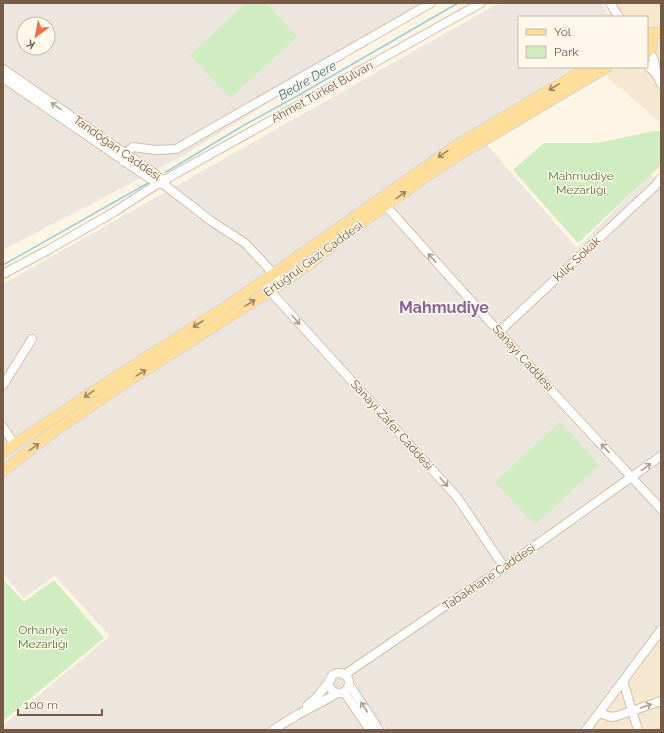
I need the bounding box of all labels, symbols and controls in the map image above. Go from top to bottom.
north arrow [16,16,56,56]
legend [518,16,648,68]
text: Yol [554,25,572,39]
text: K [24,36,38,52]
text: Park [554,45,579,59]
street label: Ahmet Türkel Bulvarı [269,58,375,126]
water label: Bedre Dere [275,58,339,103]
one-way arrow [548,83,560,91]
one-way arrow [51,102,62,110]
street label: Tandoğan Caddesi [71,113,163,183]
one-way arrow [438,150,449,158]
park label: Mahmudiye Mezarlığı [548,169,614,197]
one-way arrow [396,191,407,199]
street label: Ertuğrul Gazi Caddesi [261,218,365,300]
street label: Kılıç Sokak [550,233,604,284]
one-way arrow [427,252,436,263]
one-way arrow [244,298,256,306]
district label: Mahmudiye [399,298,489,317]
one-way arrow [291,314,300,324]
one-way arrow [193,320,204,328]
street label: Sanayi Caddesi [490,322,556,394]
one-way arrow [135,369,146,377]
street label: Sanayi Zafer Caddesi [348,377,436,473]
one-way arrow [84,390,95,398]
one-way arrow [28,443,39,451]
one-way arrow [601,444,610,454]
one-way arrow [641,462,652,471]
one-way arrow [439,477,448,488]
street label: Tabakhane Caddesi [440,541,538,613]
park label: Orhaniye Mezarlığı [18,623,68,651]
scale bar [18,691,102,717]
text: 100 m [24,698,58,712]
one-way arrow [360,702,368,713]
one-way arrow [640,702,653,709]

